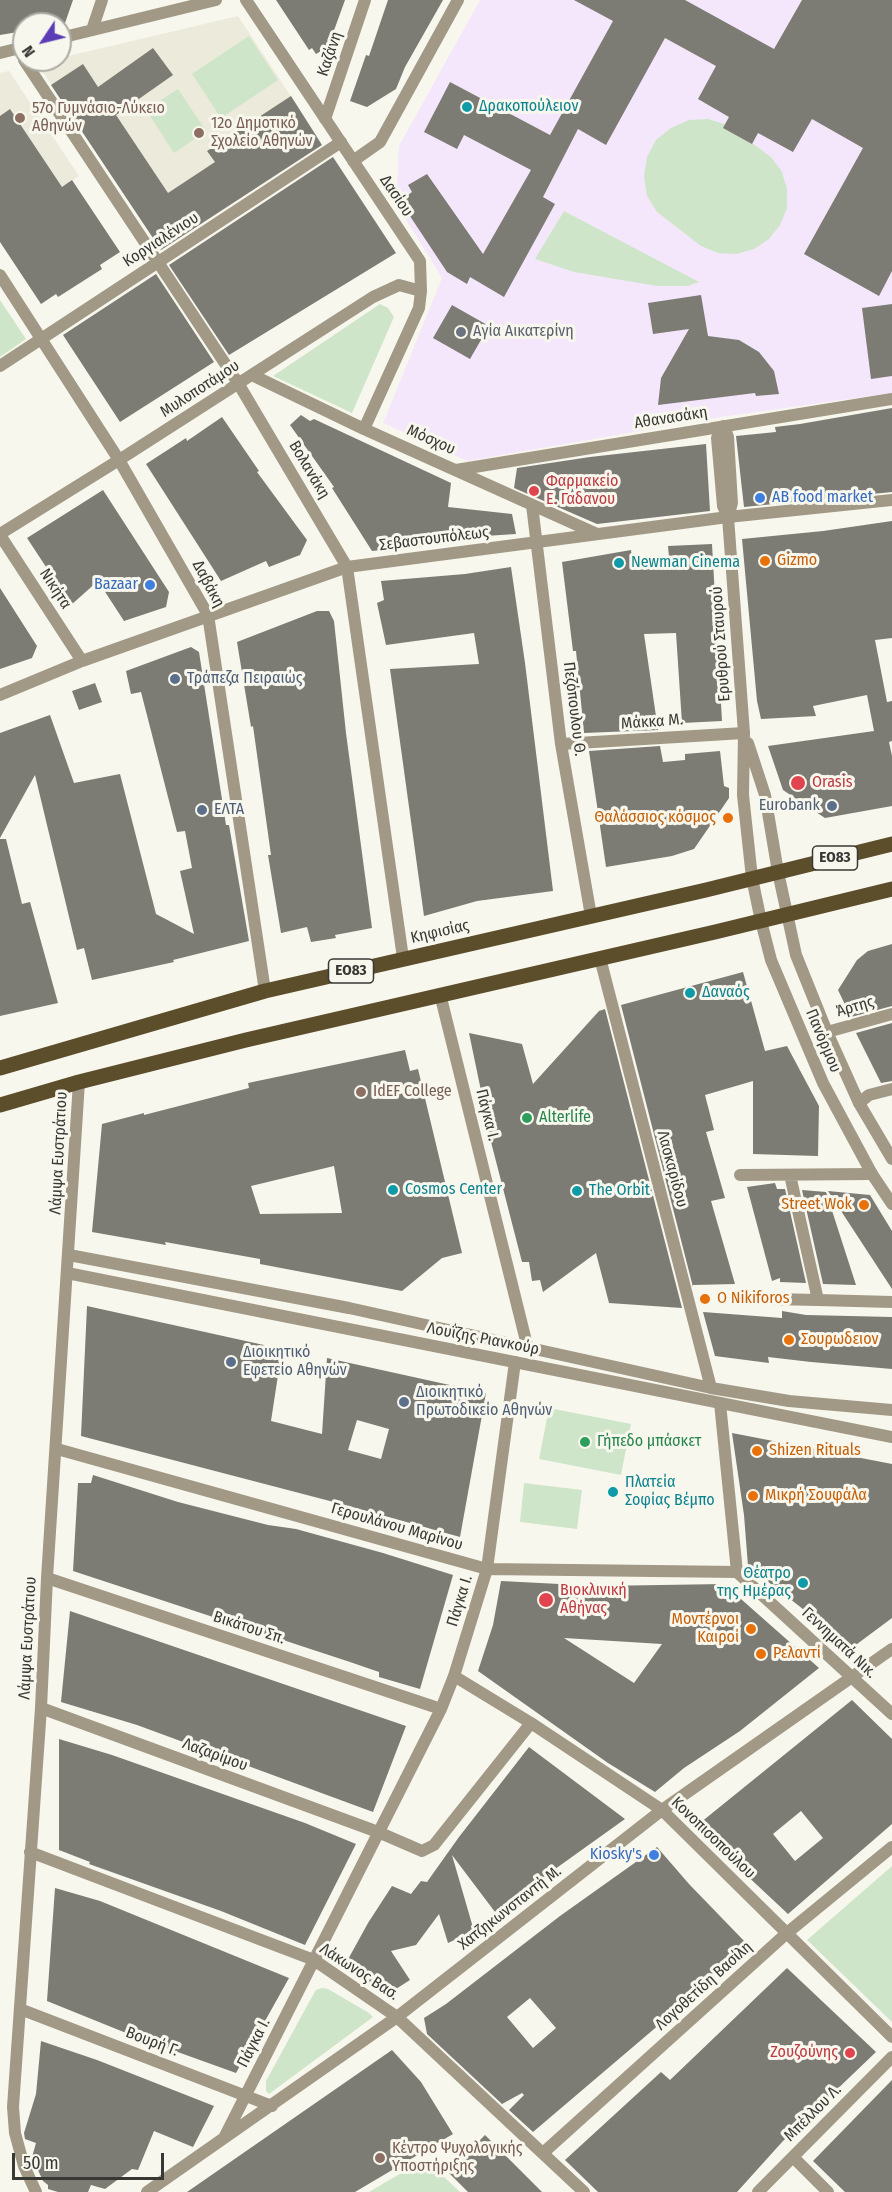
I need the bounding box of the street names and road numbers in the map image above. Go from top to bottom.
street label: Καζάνη [313,29,347,79]
street label: Δασίου [375,172,417,220]
street label: Κοργιαλένιου [120,208,202,272]
street label: Μυλοποτάμου [157,356,243,422]
street label: Αθανασάκη [633,403,709,433]
street label: Μόσχου [404,421,458,459]
street label: Βολανάκη [284,438,334,502]
street label: Σεβαστουπόλεως [378,523,490,555]
street label: Δαβάκη [188,557,228,611]
street label: Νικήτα [35,565,75,613]
street label: Ερυθρού Σταυρού [707,586,735,702]
street label: Πεζόπουλου Θ. [559,661,589,757]
street label: Μάκκα Μ. [620,710,684,734]
road number: ΕΟ83 [812,846,858,870]
street label: Κηφισίας [409,916,471,948]
road number: ΕΟ83 [328,959,374,983]
street label: Άρτης [834,992,876,1022]
street label: Πανόρμου [801,1006,845,1076]
street label: Πάγκα Ι. [471,1087,503,1143]
street label: Λάμψα Ευστράτιου [46,1091,72,1215]
street label: Λασκαρίδου [653,1128,691,1210]
street label: Λουΐζης Ριανκούρ [425,1319,541,1359]
street label: Γερουλάνου Μαρίνου [329,1499,465,1555]
street label: Πάγκα Ι. [443,1573,477,1629]
street label: Λάμψα Ευστράτιου [15,1576,41,1700]
street label: Γεννηματά Νικ. [798,1603,880,1683]
street label: Βικάτου Σπ. [211,1607,287,1649]
street label: Λαζαρίμου [180,1734,250,1776]
street label: Κονοπισοπούλου [667,1793,759,1883]
street label: Χατζηκωνσταντή Μ. [455,1862,565,1954]
street label: Λογοθετίδη Βασίλη [652,1938,756,2034]
street label: Λάκωνος Βασ. [316,1939,402,2005]
street label: Πάγκα Ι. [233,2015,275,2071]
street label: Βουρή Γ. [123,2023,181,2061]
street label: Μπέλλου Λ. [780,2080,846,2146]

